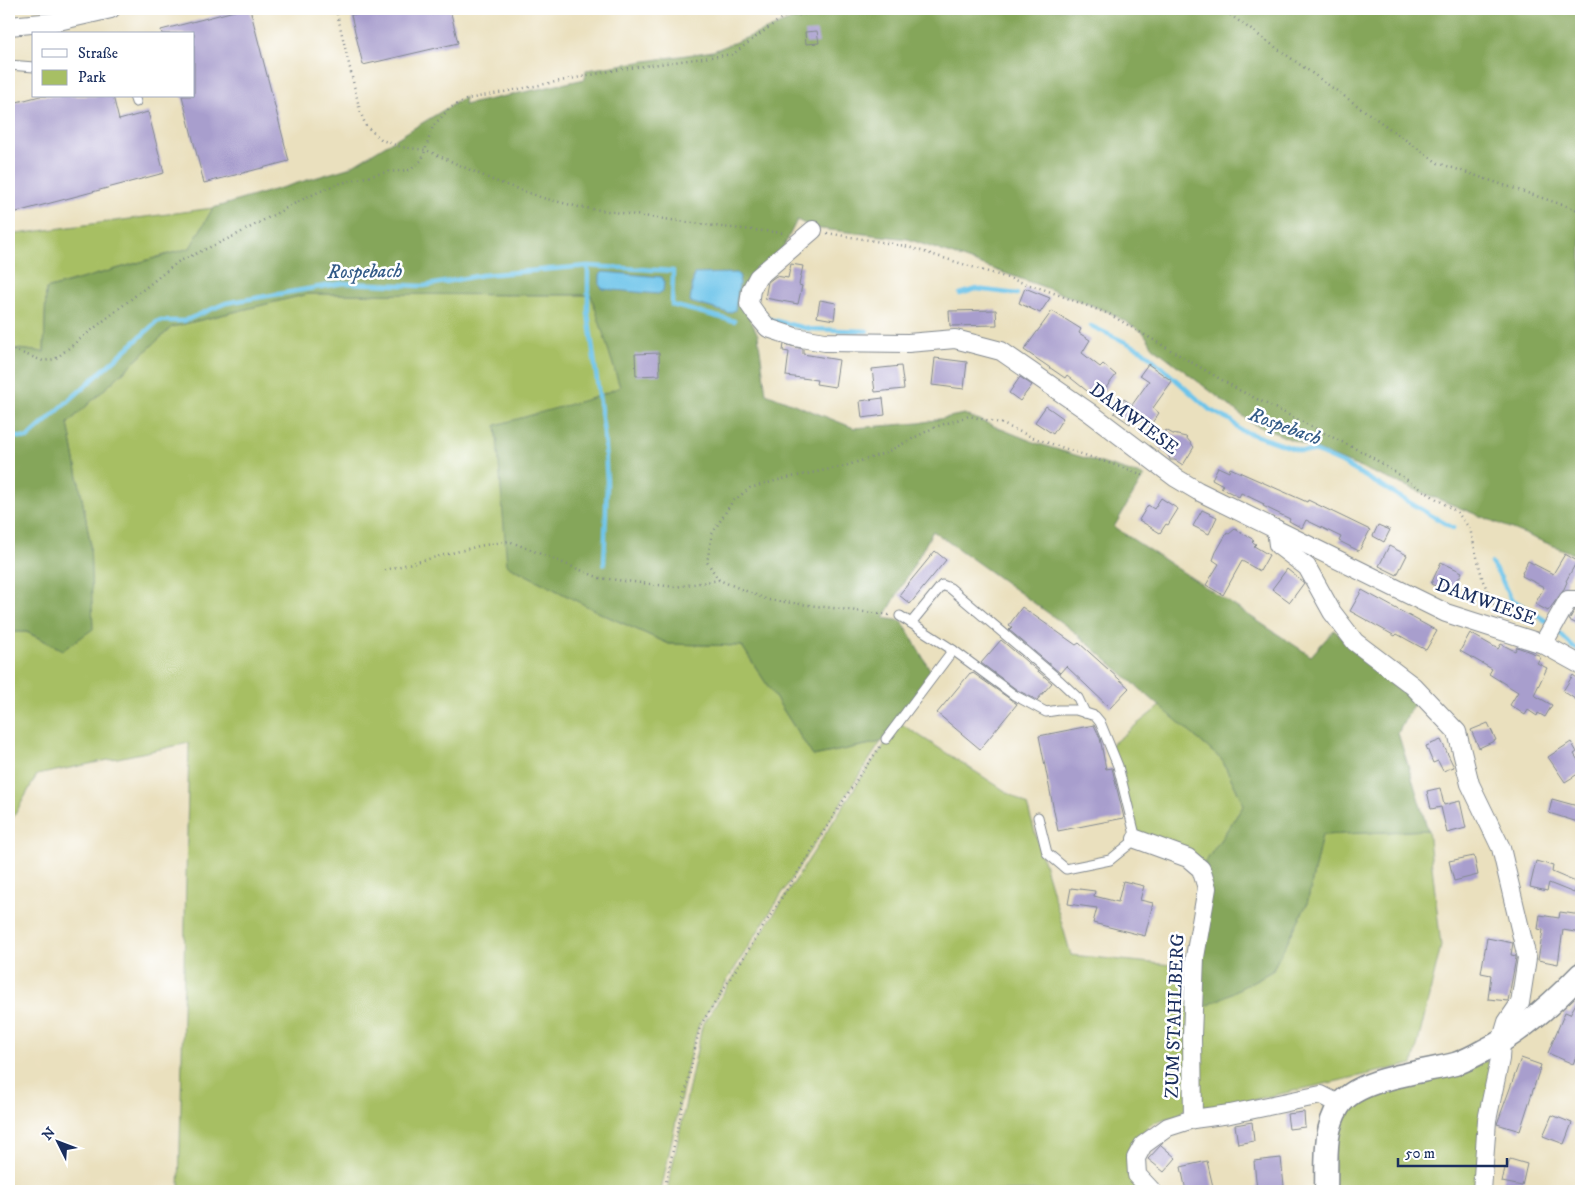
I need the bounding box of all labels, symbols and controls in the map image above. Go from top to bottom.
legend [32,32,195,98]
text: Straße [78,44,118,63]
text: Park [78,68,107,87]
water label: Rospebach [326,259,403,285]
street label: DAMWIESE [1085,378,1183,460]
water label: Rospebach [1245,402,1325,452]
street label: DAMWIESE [1432,573,1540,631]
street label: ZUM STAHLBERG [1161,933,1189,1099]
north arrow [32,1118,82,1168]
text: N [39,1123,60,1144]
scale bar [1398,1135,1506,1167]
text: 50 m [1405,1144,1435,1163]

